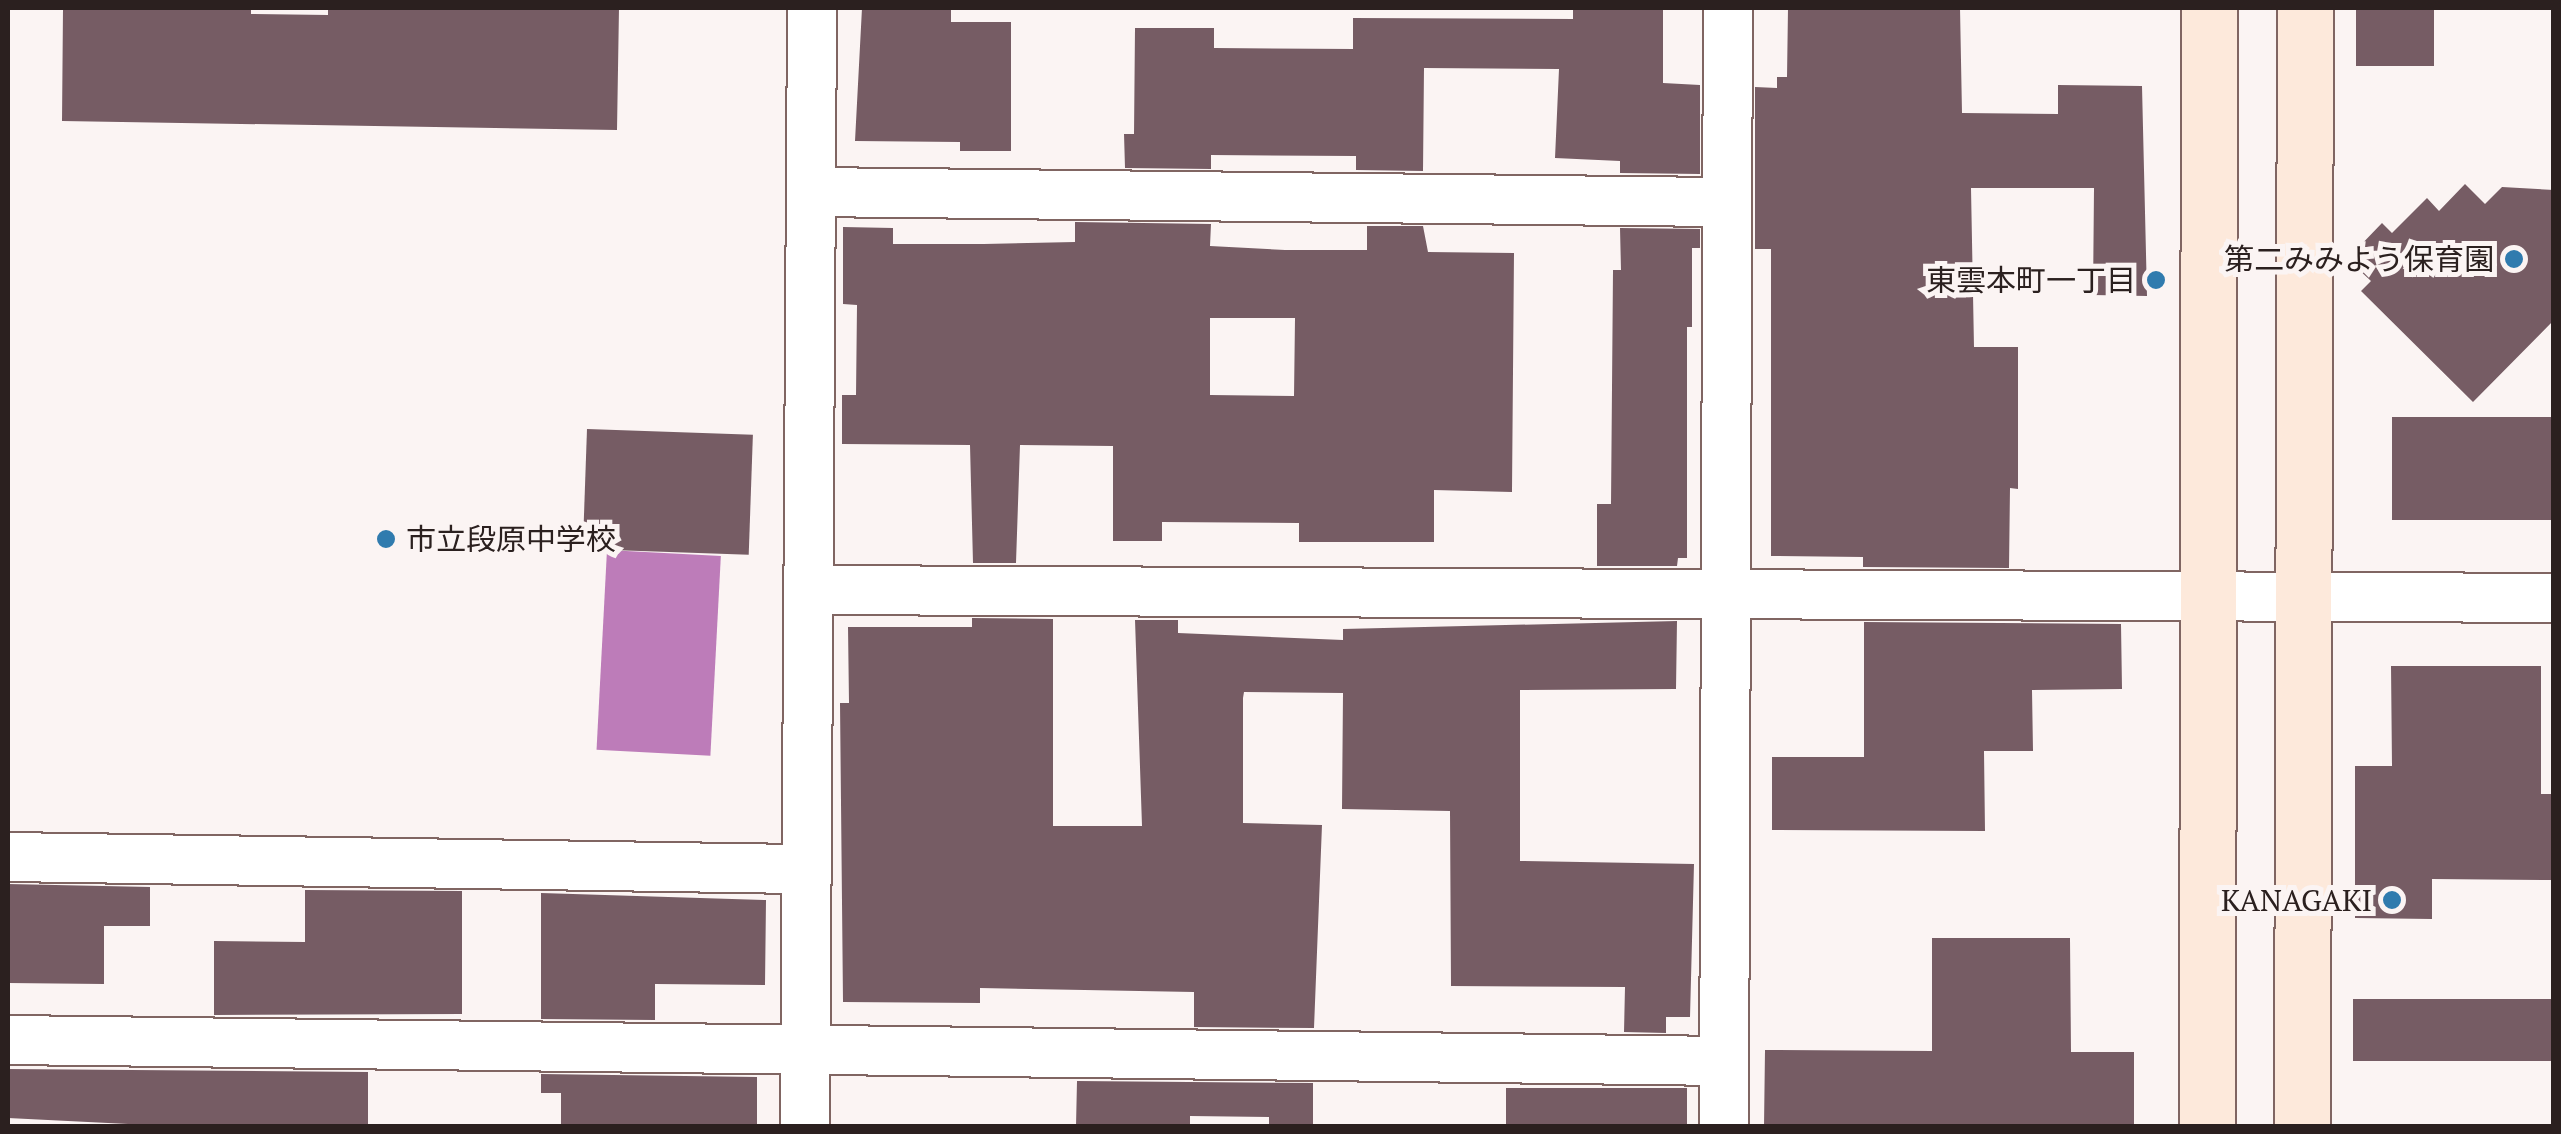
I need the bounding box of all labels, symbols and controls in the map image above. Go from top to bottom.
place label: 第二みみよう保育園 [2224,241,2494,277]
marker: 第二みみよう保育園 [2503,248,2525,270]
place label: 東雲本町一丁目 [1926,262,2136,298]
marker: 東雲本町一丁目 [2145,269,2167,291]
place label: 市立段原中学校 [406,521,616,557]
marker: 市立段原中学校 [375,528,397,550]
place label: KANAGAKI [2221,882,2372,918]
marker: KANAGAKI [2381,889,2403,911]

